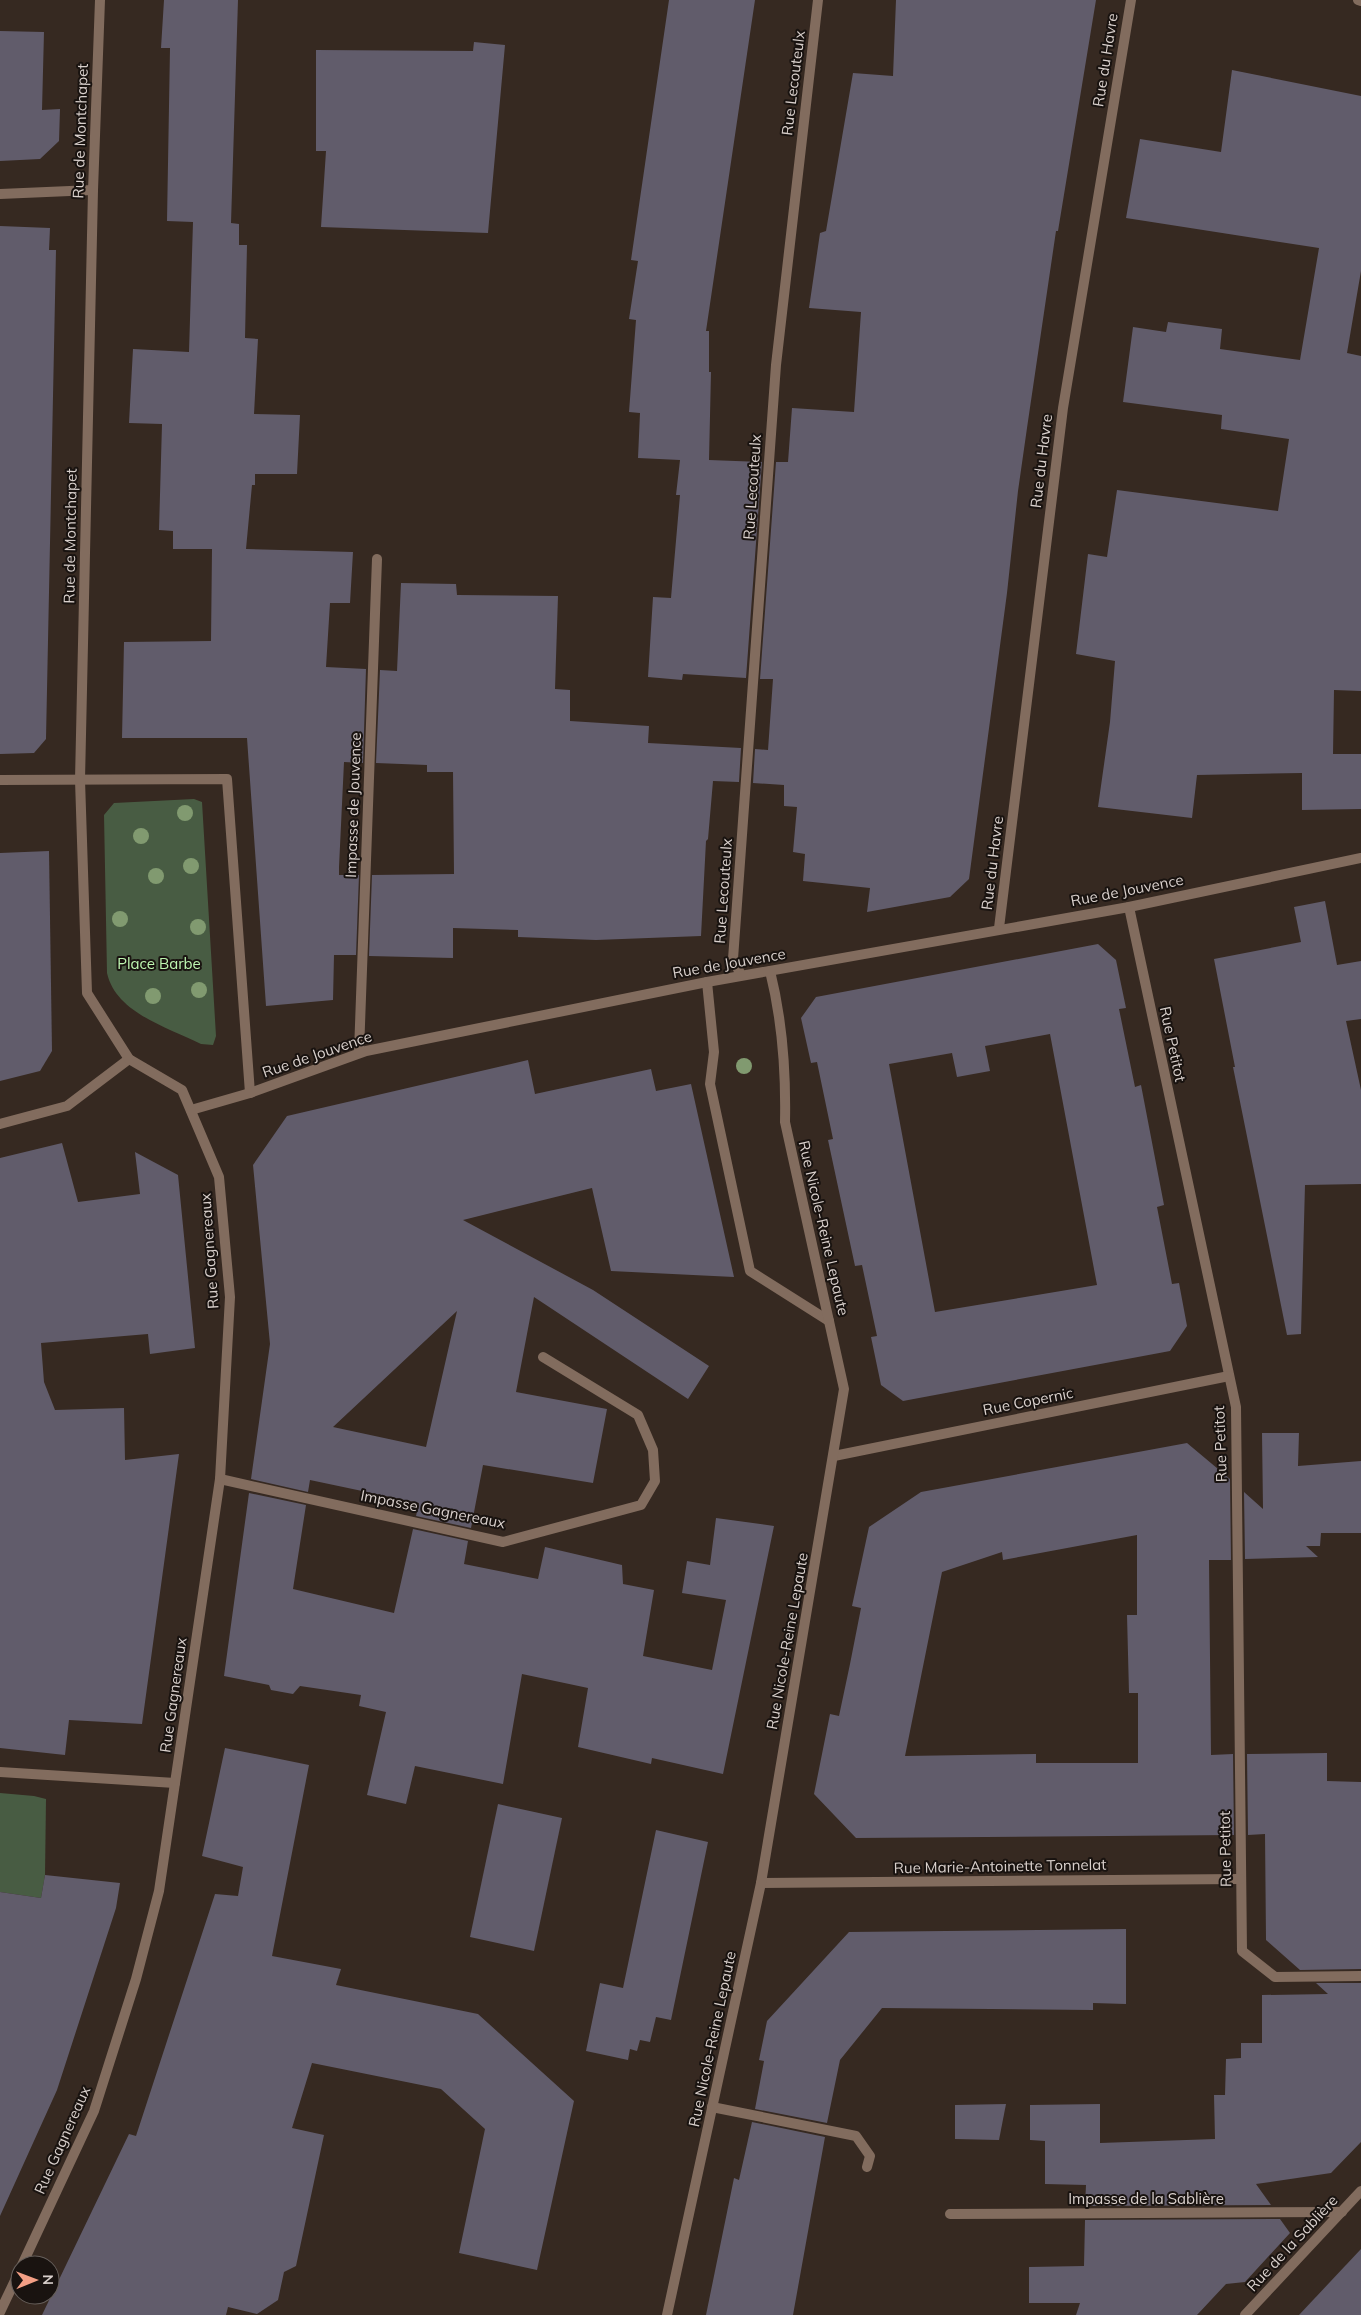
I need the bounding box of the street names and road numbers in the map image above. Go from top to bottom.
street label: Rue du Havre [1088,12,1122,108]
street label: Rue Lecouteulx [777,30,809,136]
street label: Rue de Montchapet [68,63,92,199]
street label: Rue du Havre [1026,413,1056,509]
street label: Rue Lecouteulx [739,434,765,540]
street label: Rue de Montchapet [59,468,81,604]
street label: Impasse de Jouvence [341,732,365,878]
street label: Rue du Havre [977,815,1007,911]
street label: Rue Lecouteulx [710,838,736,944]
street label: Rue de Jouvence [1069,870,1185,910]
street label: Rue de Jouvence [671,944,787,982]
street label: Rue Petitot [1156,1005,1190,1083]
street label: Rue de Jouvence [260,1026,374,1082]
street label: Rue Nicole-Reine Lepaute [795,1139,853,1317]
street label: Rue Gagnereaux [195,1192,223,1310]
street label: Rue Copernic [981,1383,1075,1419]
street label: Rue Petitot [1209,1405,1231,1483]
street label: Impasse Gagnereaux [359,1486,507,1532]
street label: Rue Nicole-Reine Lepaute [762,1551,812,1731]
street label: Rue Gagnereaux [156,1636,190,1754]
street label: Rue Petitot [1215,1811,1235,1887]
street label: Rue Marie-Antoinette Tonnelat [893,1855,1107,1877]
street label: Rue Nicole-Reine Lepaute [684,1949,740,2129]
street label: Rue Gagnereaux [30,2083,94,2197]
street label: Impasse de la Sablière [1068,2189,1224,2208]
street label: Rue de la Sablière [1242,2191,1342,2295]

